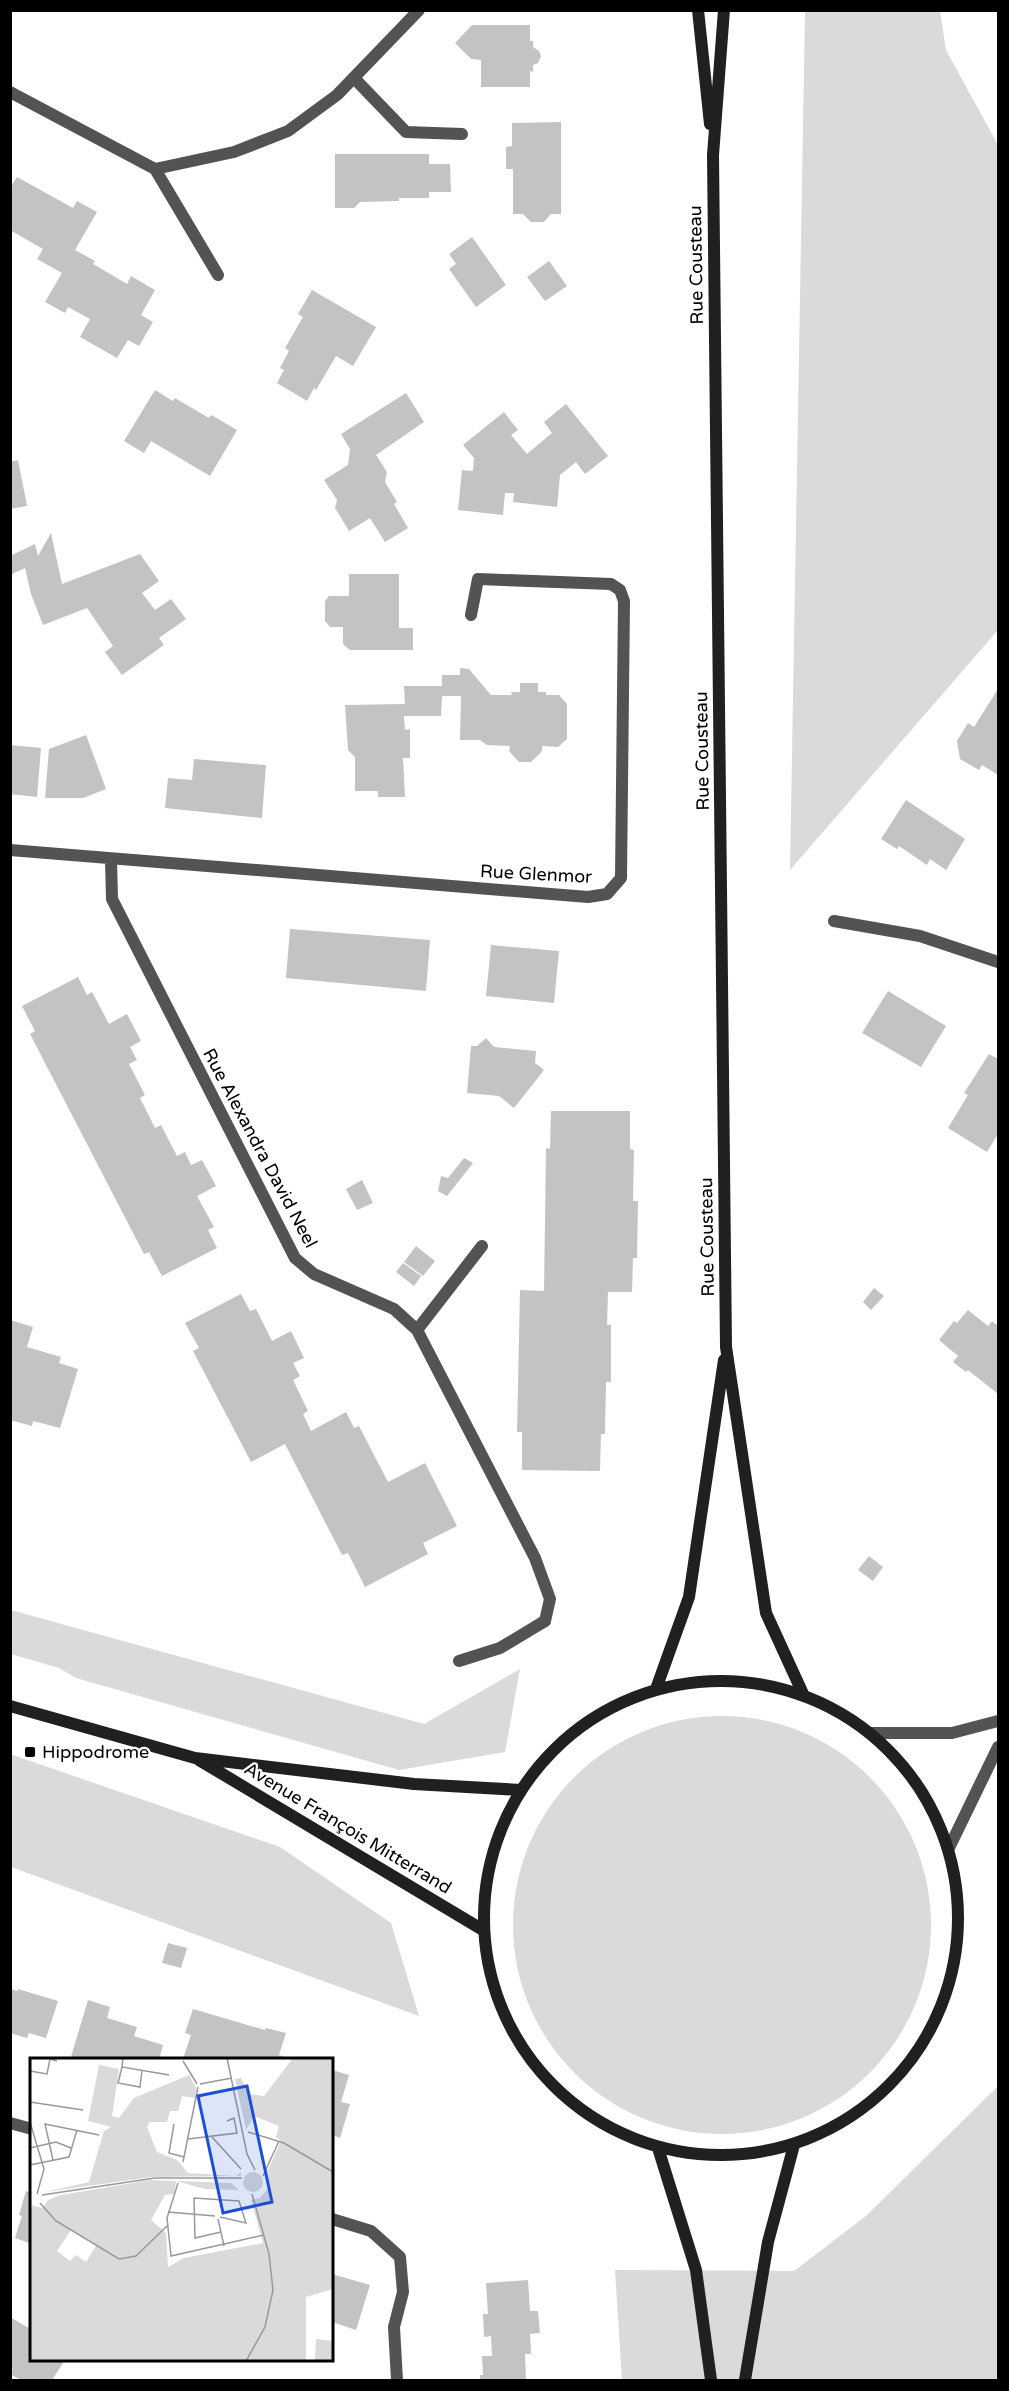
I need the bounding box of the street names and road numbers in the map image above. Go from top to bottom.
street label: Rue Cousteau [684,205,708,325]
street label: Rue Cousteau [690,691,714,811]
street label: Rue Glenmor [479,860,593,888]
street label: Rue Alexandra David Neel [198,1044,322,1252]
street label: Rue Cousteau [695,1177,719,1297]
street label: Avenue François Mitterrand [241,1757,455,1899]

